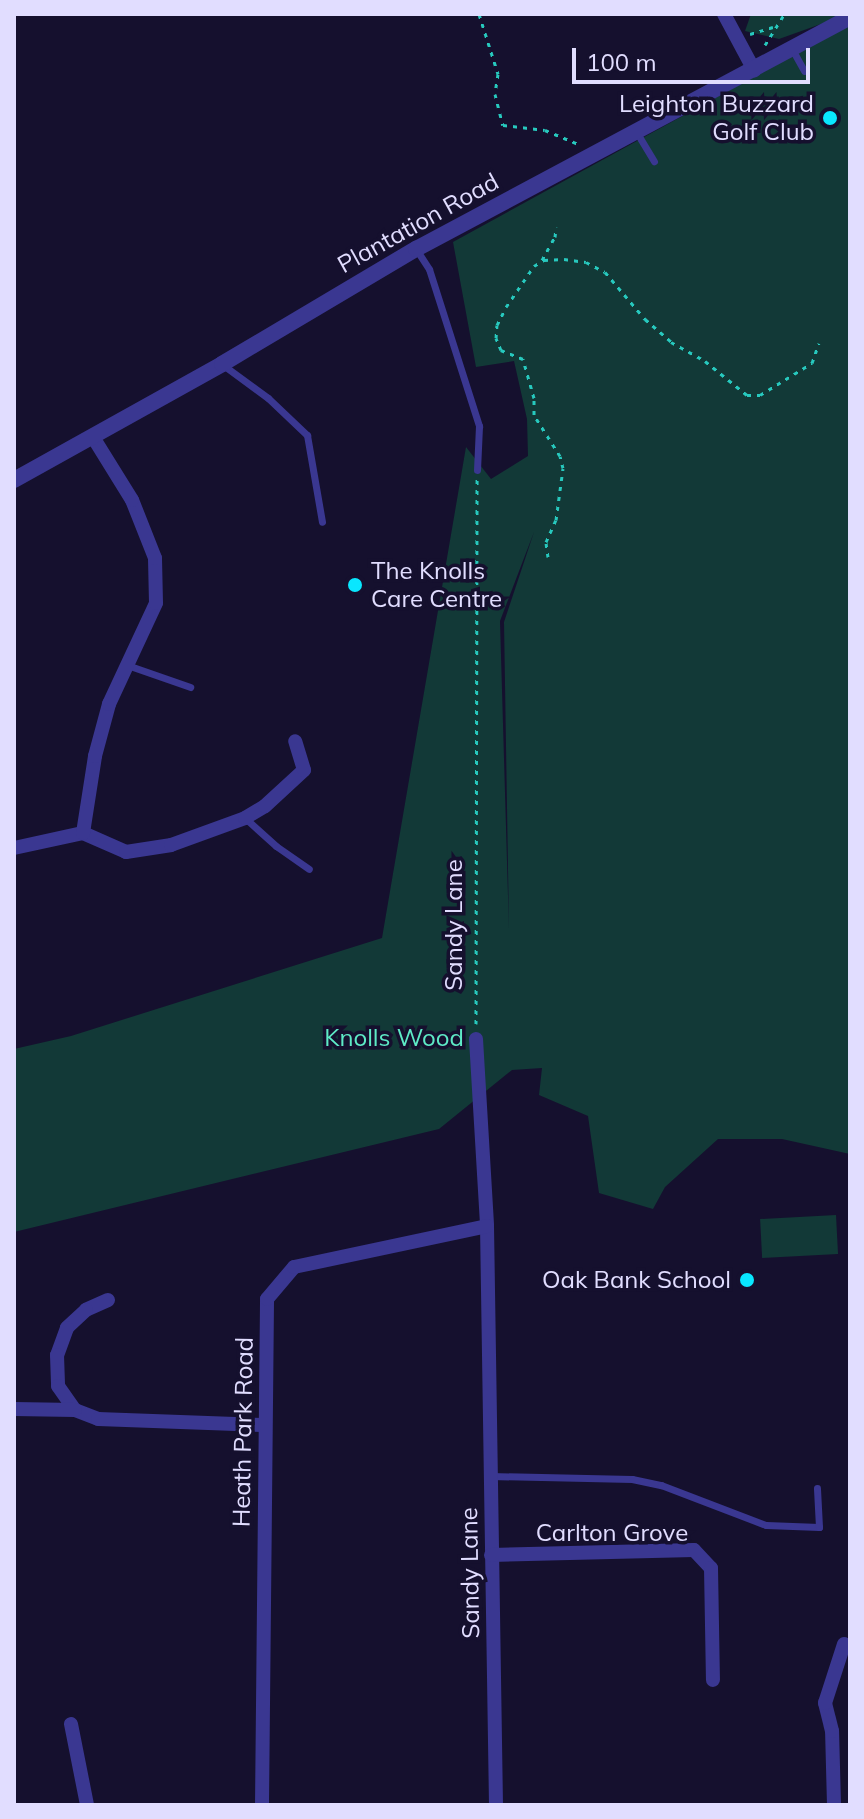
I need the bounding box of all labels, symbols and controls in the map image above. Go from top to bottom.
scale bar [576,32,814,82]
text: 100 m [586,47,657,77]
place label: Leighton Buzzard Golf Club [619,90,814,146]
marker: Leighton Buzzard Golf Club [821,109,839,127]
street label: Plantation Road [332,167,504,279]
place label: The Knolls Care Centre [371,557,502,613]
marker: The Knolls Care Centre [346,576,364,594]
street label: Sandy Lane [440,859,468,991]
park label: Knolls Wood [324,1024,464,1052]
place label: Oak Bank School [542,1266,731,1294]
marker: Oak Bank School [738,1271,756,1289]
street label: Heath Park Road [227,1337,259,1527]
street label: Sandy Lane [454,1507,486,1639]
street label: Carlton Grove [536,1519,688,1547]

